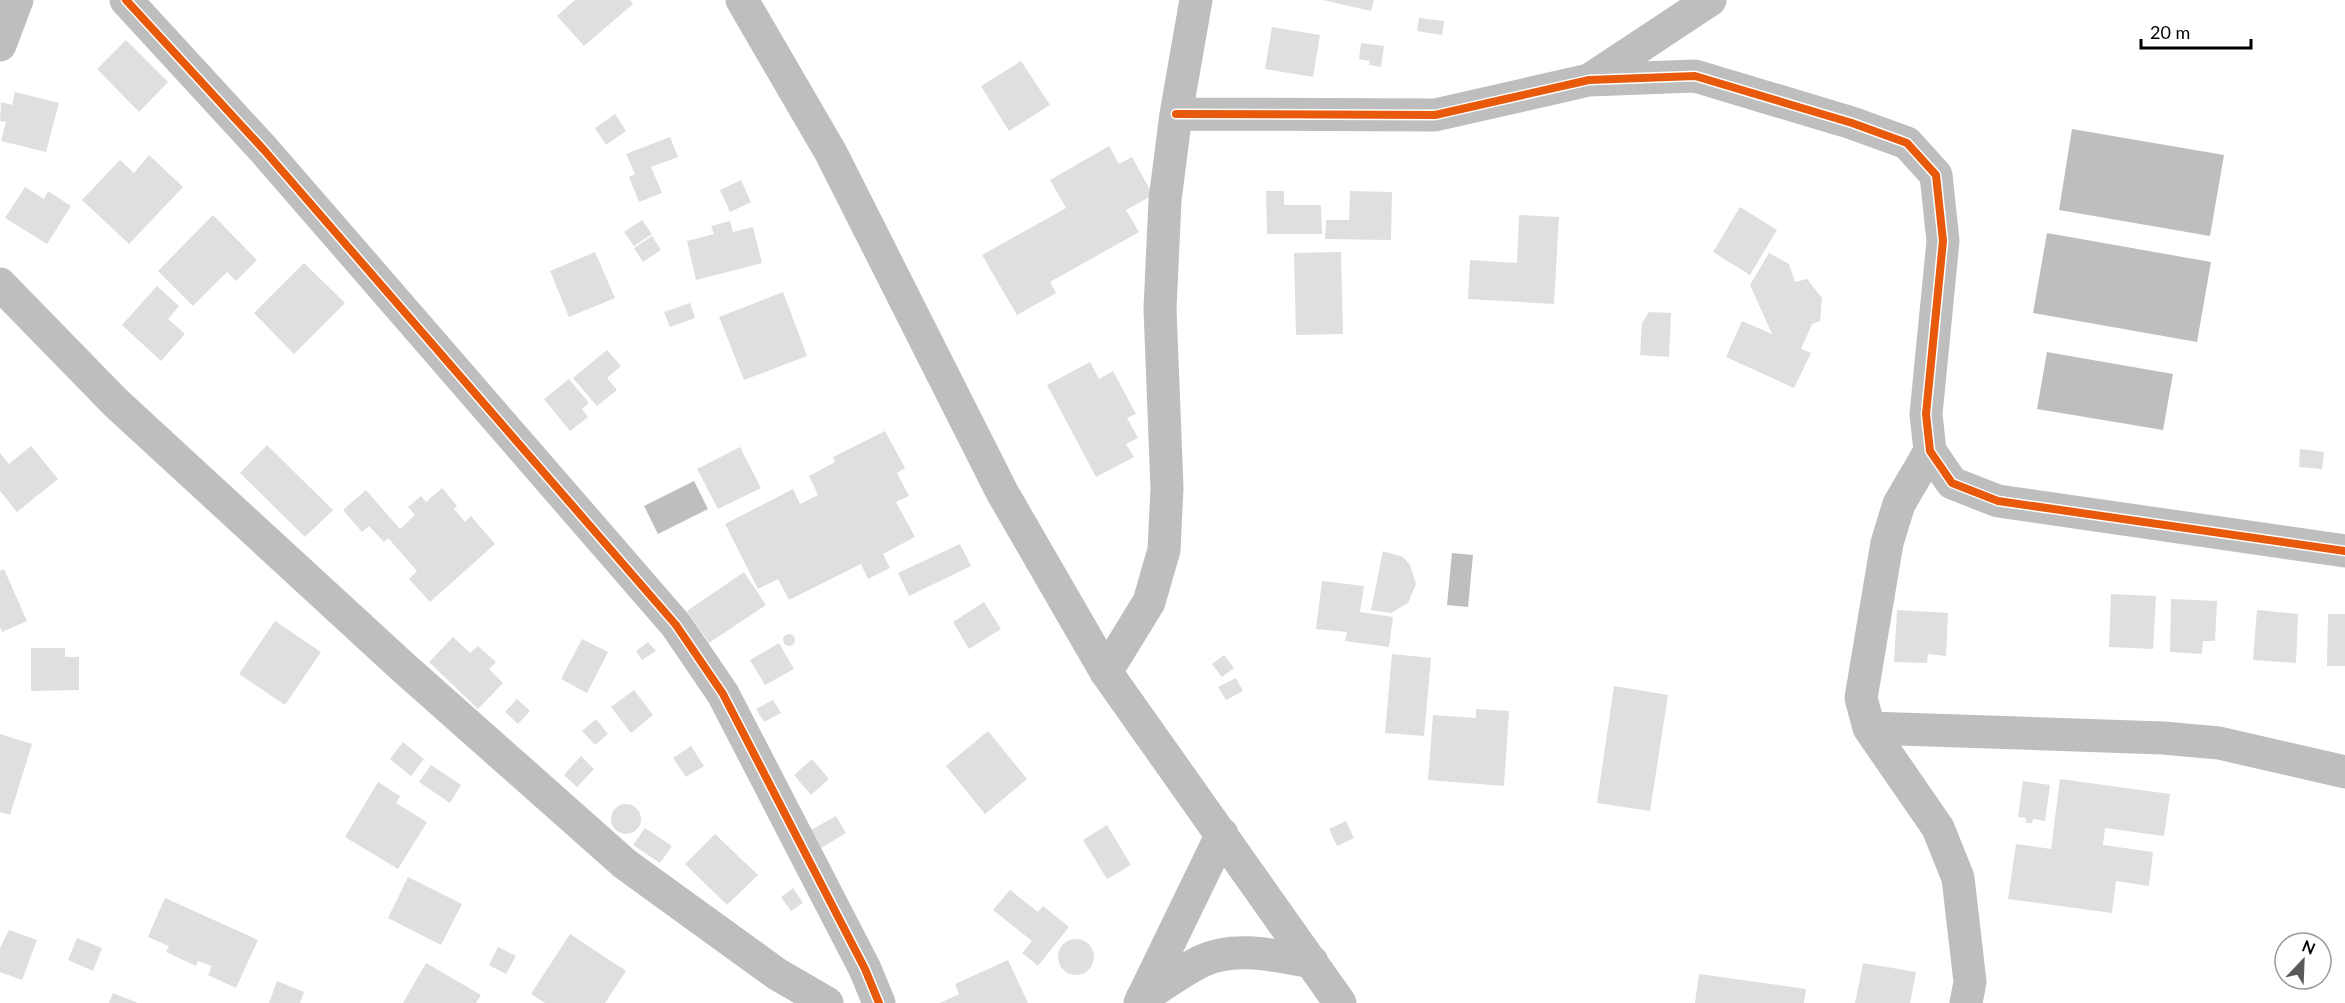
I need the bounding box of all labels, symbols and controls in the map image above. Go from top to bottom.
scale bar [2141,12,2250,50]
text: 20 m [2150,21,2190,43]
north arrow [2273,931,2333,991]
text: N [2300,936,2318,958]

